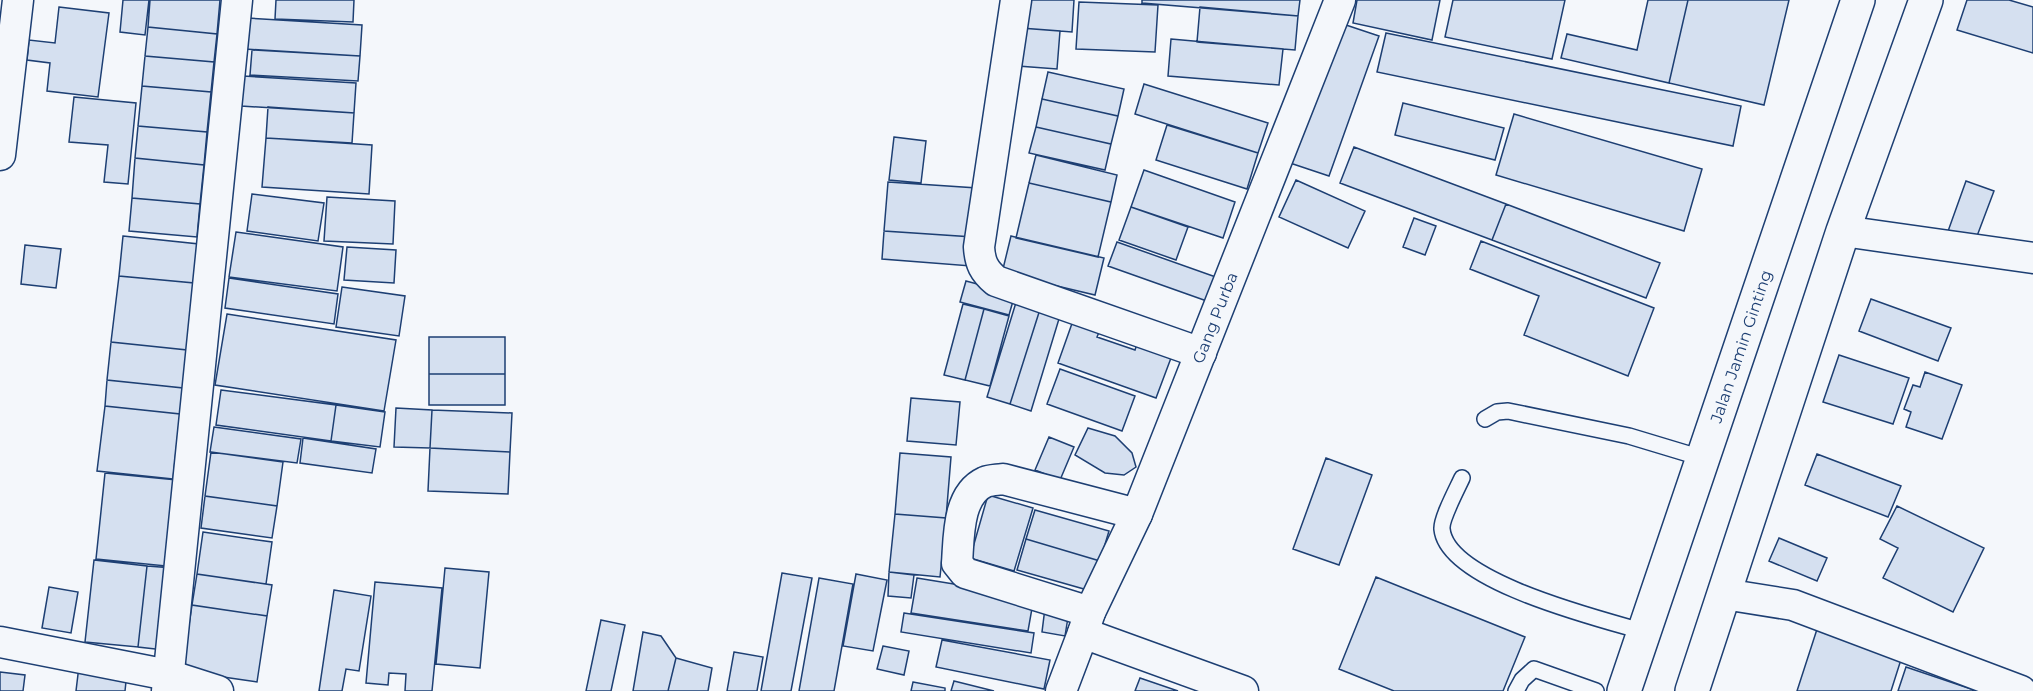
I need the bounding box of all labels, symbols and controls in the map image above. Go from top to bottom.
street label: Jalan Jamin Ginting [1706,267,1775,426]
street label: Gang Purba [1188,269,1241,366]

